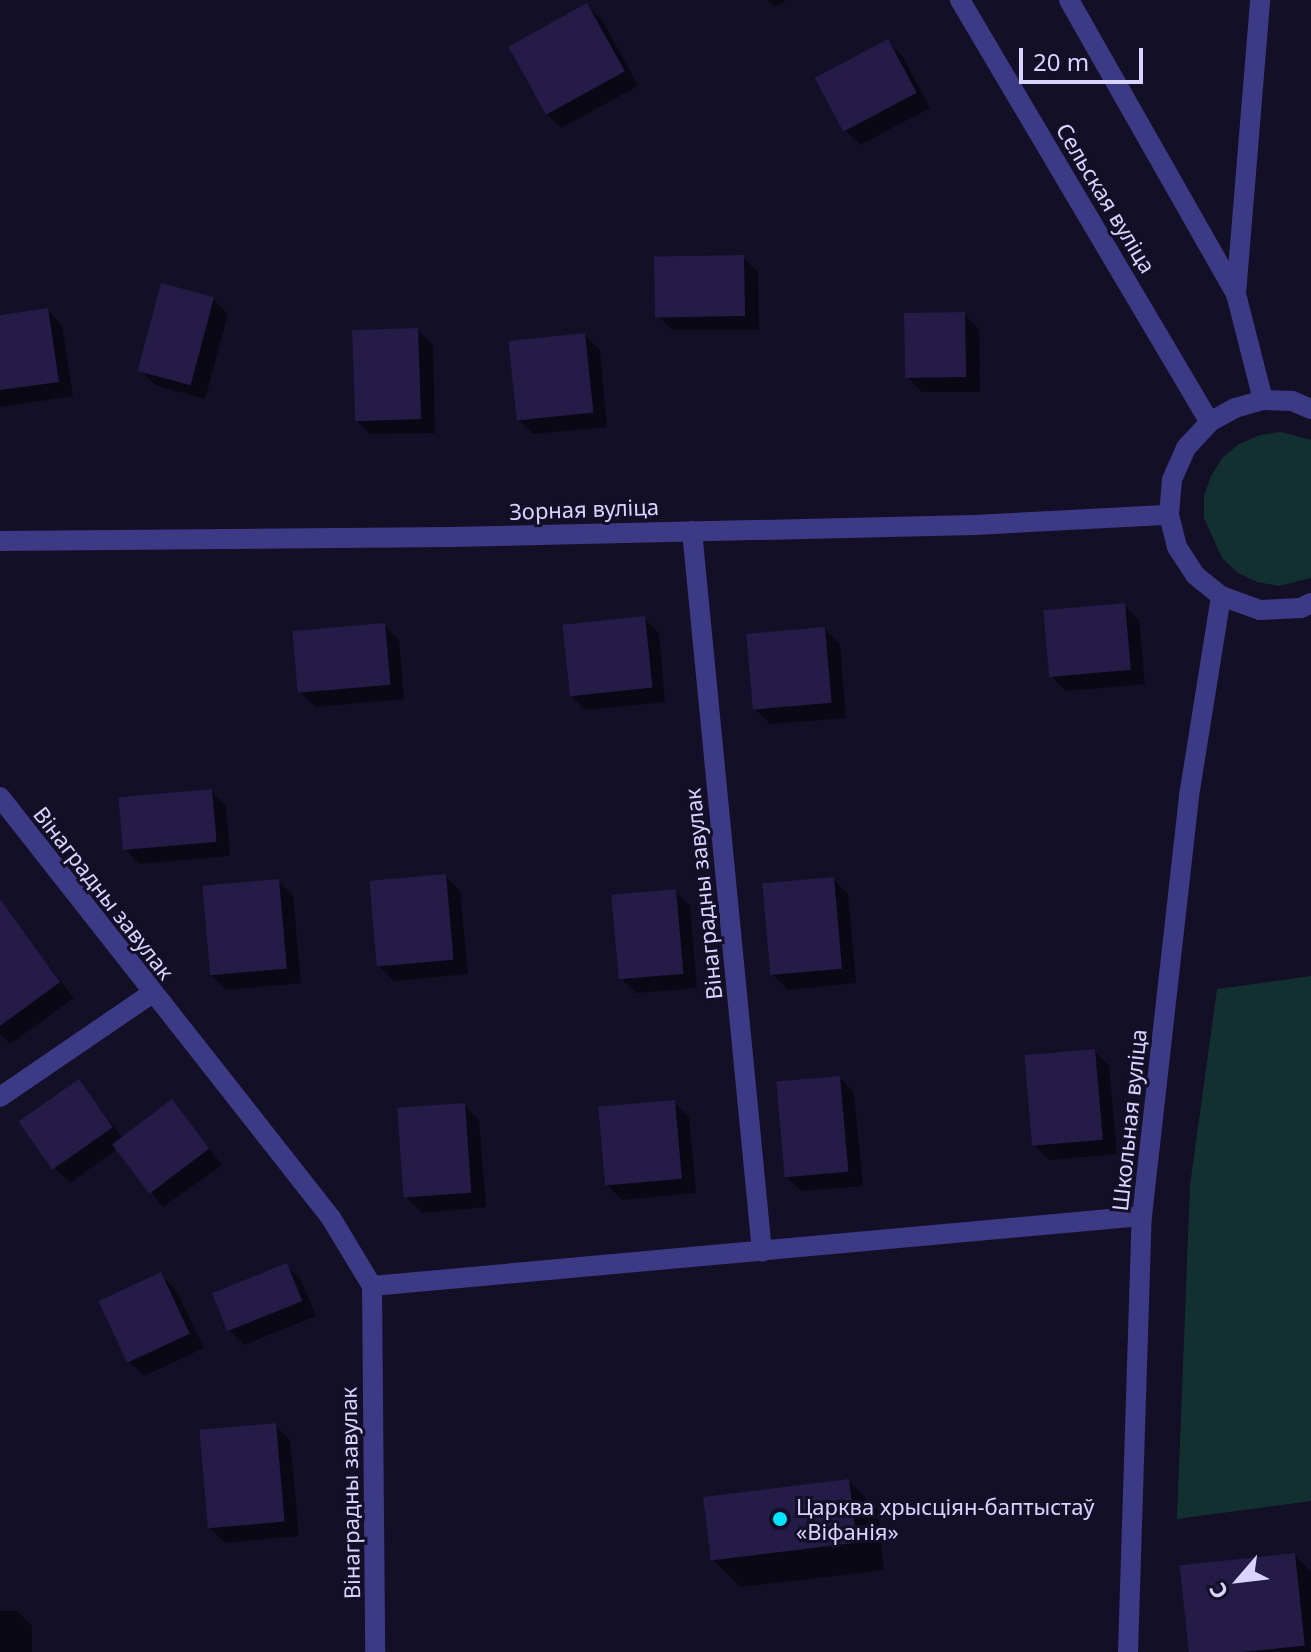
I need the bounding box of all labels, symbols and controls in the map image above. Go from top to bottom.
scale bar [1023,32,1147,82]
text: 20 m [1033,45,1089,78]
street label: Сельская вуліца [1051,118,1161,278]
street label: Зорная вуліца [509,493,659,525]
street label: Вінаградны завулак [679,787,727,1001]
street label: Вінаградны завулак [28,801,180,985]
street label: Школьная вуліца [1106,1028,1152,1212]
street label: Вінаградны завулак [335,1387,365,1599]
place label: Царква хрысціян-баптыстаў «Віфанія» [796,1493,1094,1544]
marker: Царква хрысціян-баптыстаў «Віфанія» [771,1510,789,1528]
north arrow [1199,1540,1279,1620]
text: С [1201,1578,1234,1605]

